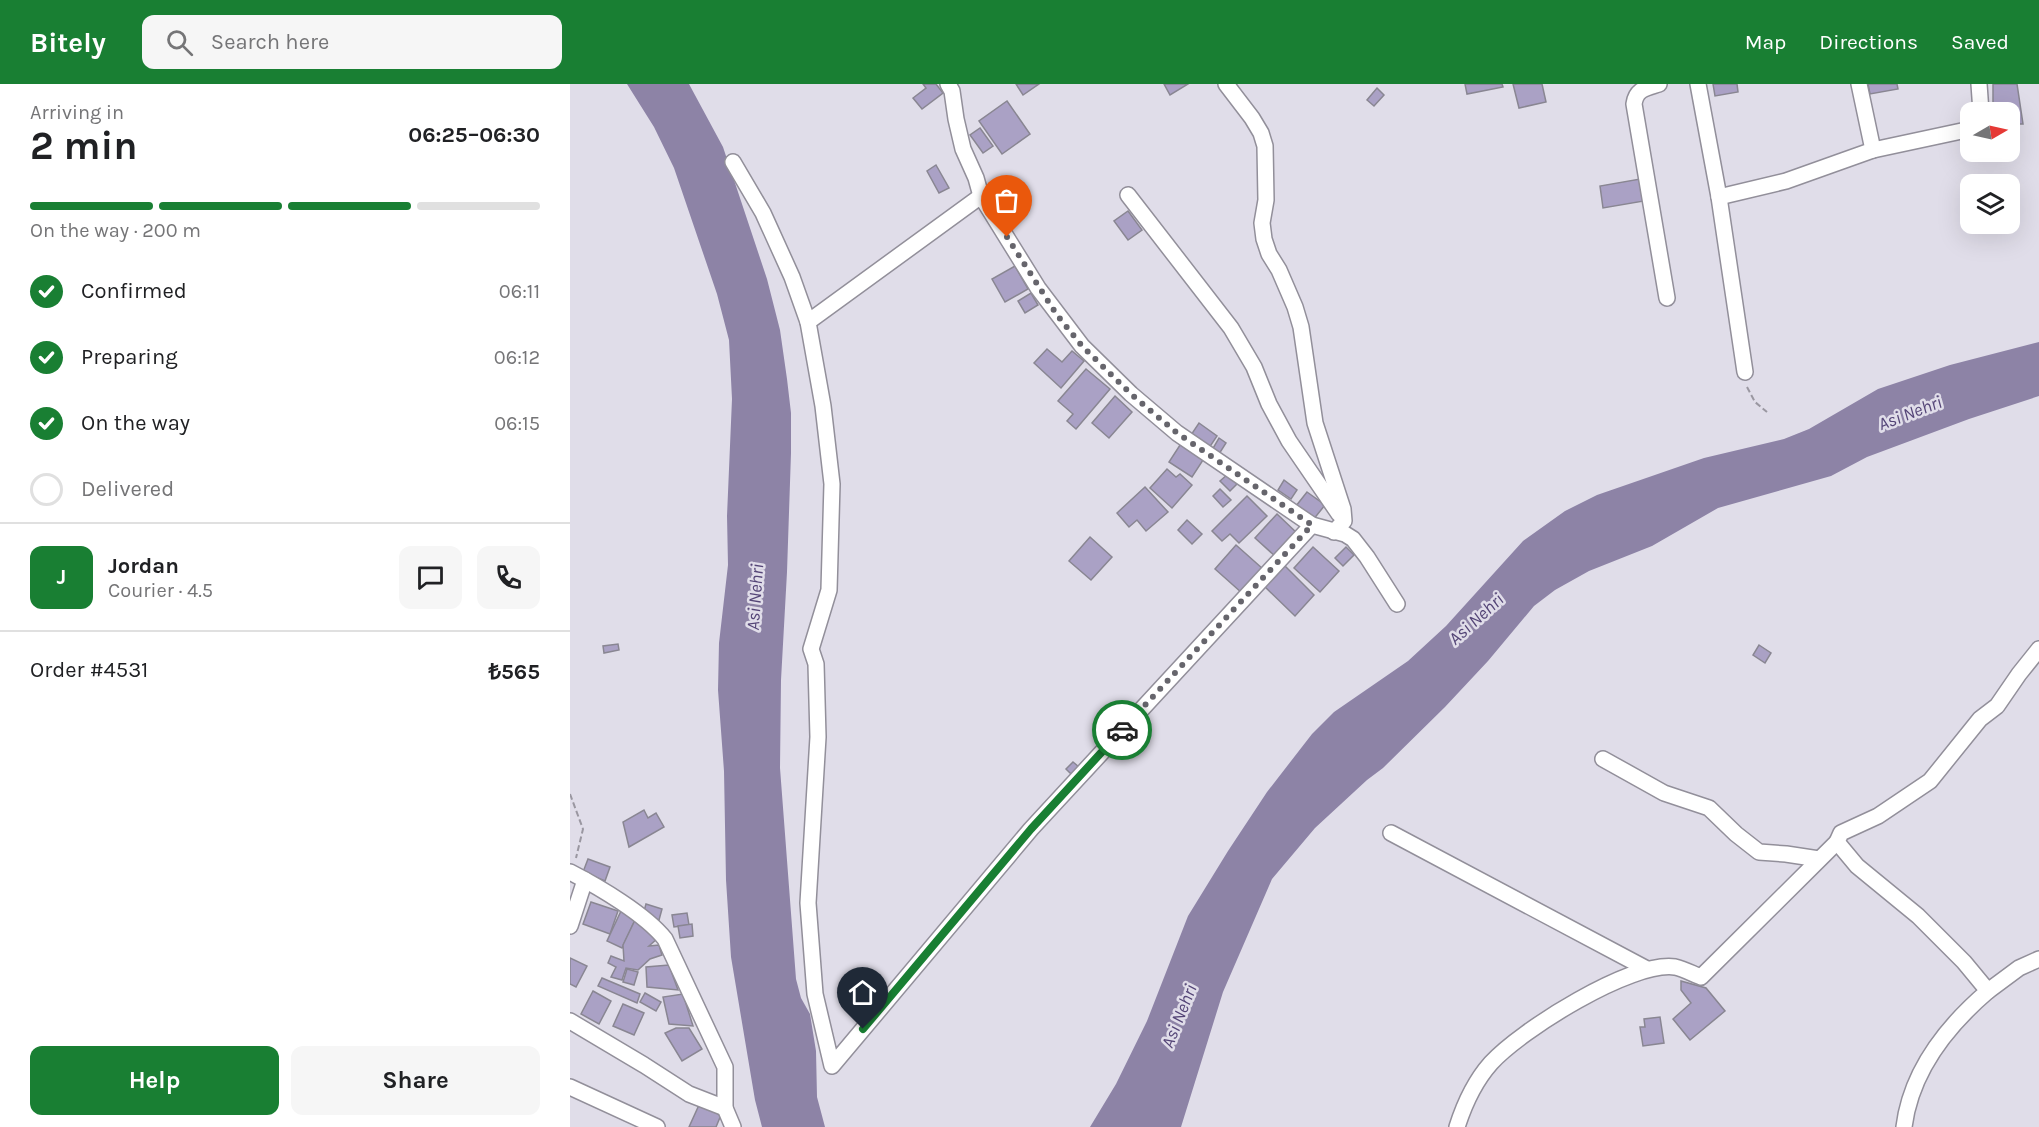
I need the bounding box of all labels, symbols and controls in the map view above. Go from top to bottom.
search box [142,15,562,69]
text: Bitely [30,26,106,59]
icon: search [163,26,196,59]
text: Search here [211,29,329,55]
text: Map [1745,30,1786,54]
text: Directions [1819,30,1918,54]
text: Saved [1951,30,2009,54]
text: Arriving in [30,101,124,124]
north arrow [1960,102,2020,162]
map controls [1960,102,2020,234]
text: 06:25–06:30 [408,122,540,148]
text: 2 min [30,123,138,169]
button: layers [1960,174,2020,234]
pin [981,175,1032,237]
icon: bag [990,184,1023,217]
text: On the way · 200 m [30,219,201,242]
icon: check [30,275,63,308]
text: Confirmed [81,278,187,304]
text: 06:11 [499,280,540,303]
icon: check [30,341,63,374]
text: Preparing [81,344,178,370]
text: 06:12 [494,346,540,369]
water label: Asi Nehri [1875,391,1945,435]
icon: check [30,407,63,440]
text: On the way [81,410,190,436]
text: 06:15 [494,412,540,435]
text: Delivered [81,476,174,502]
button: chat [399,546,462,609]
button: phone [477,546,540,609]
text: Jordan [108,553,179,579]
water label: Asi Nehri [742,563,768,631]
text: J [57,564,66,590]
text: Courier · 4.5 [108,579,213,602]
water label: Asi Nehri [1444,588,1508,650]
text: Order #4531 [30,657,148,683]
text: ₺565 [488,659,540,685]
courier [1092,700,1152,760]
icon: car [1106,714,1139,747]
pin [837,967,888,1029]
icon: home [846,976,879,1009]
water label: Asi Nehri [1156,981,1202,1051]
button: Help [30,1046,279,1115]
button: Share [291,1046,540,1115]

